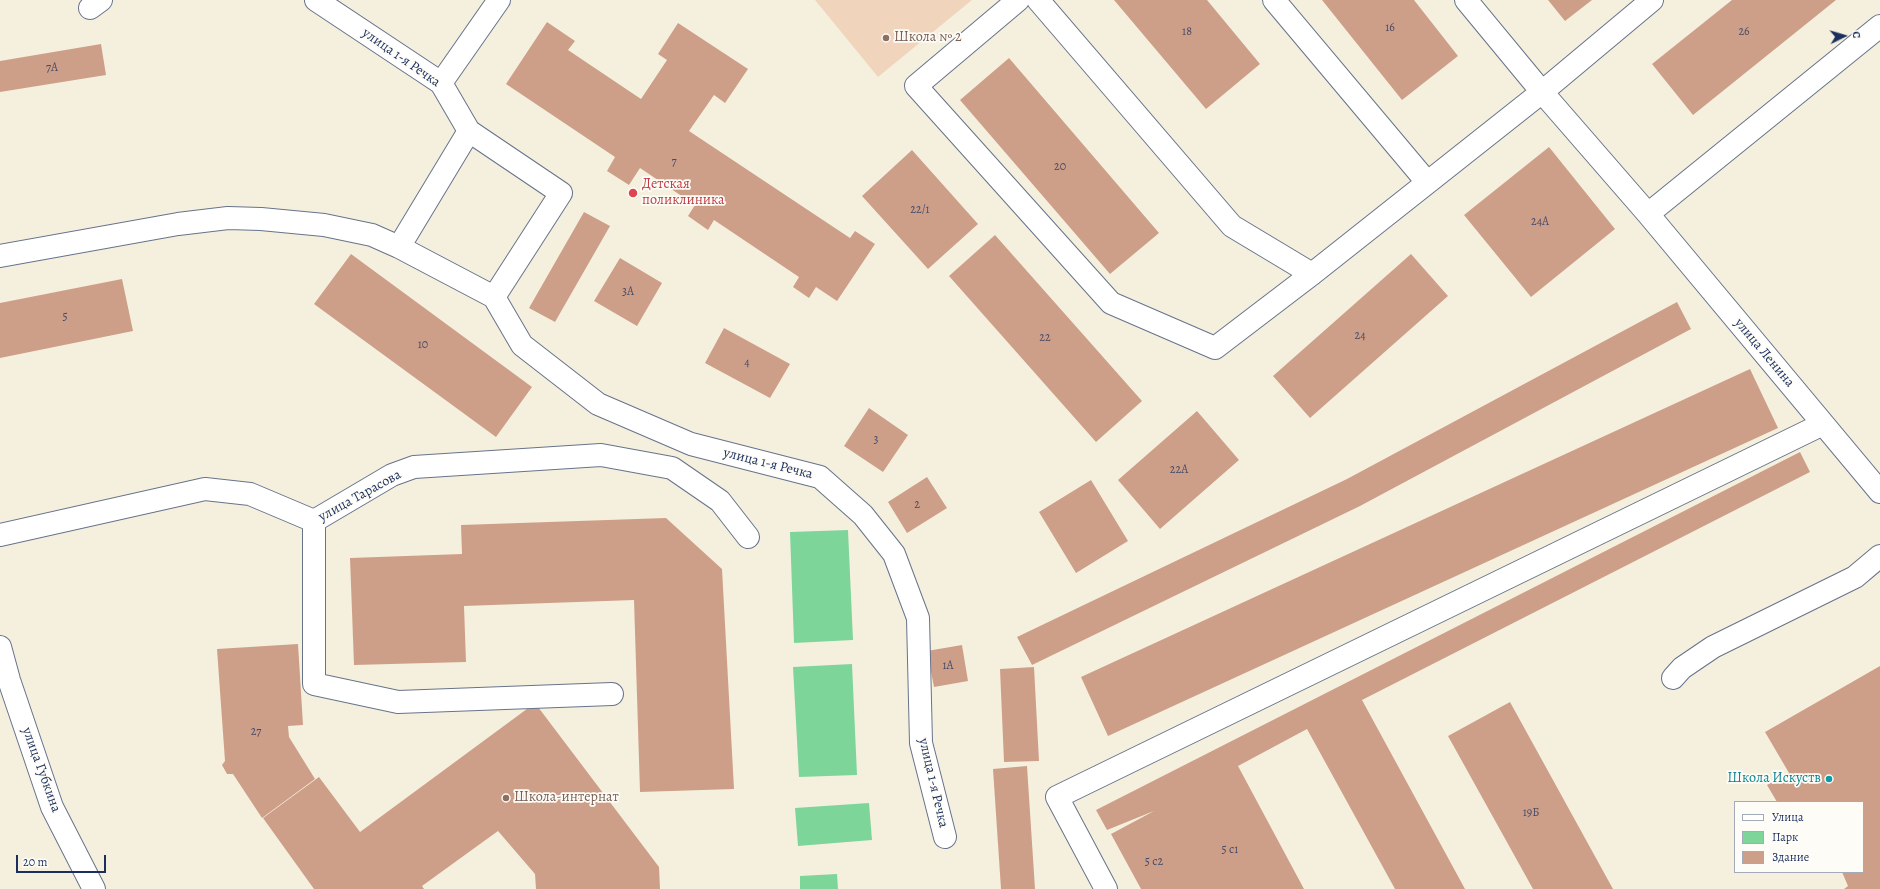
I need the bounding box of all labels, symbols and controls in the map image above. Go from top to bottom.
north arrow [1824,16,1864,56]
house number: 16 [1385,21,1395,35]
street label: улица 1-я Речка [359,25,443,91]
house number: 18 [1182,25,1192,39]
house number: 26 [1738,25,1750,39]
place label: Школа № 2 [894,30,962,46]
text: С [1849,31,1864,39]
marker: Школа № 2 [881,33,891,43]
house number: 7А [46,61,58,75]
house number: 7 [671,155,677,169]
house number: 20 [1054,160,1066,174]
place label: Детская поликлиника [642,177,724,210]
marker: Детская поликлиника [627,187,639,199]
house number: 22/1 [910,203,930,217]
house number: 24А [1531,215,1549,229]
house number: 3А [622,285,634,299]
house number: 5 [62,310,68,324]
street label: улица Ленина [1730,315,1798,391]
house number: 24 [1354,329,1366,343]
house number: 22 [1039,331,1051,345]
house number: 10 [418,338,428,352]
house number: 4 [744,356,750,370]
house number: 3 [874,433,878,447]
street label: улица 1-я Речка [722,445,814,483]
house number: 22А [1170,463,1188,477]
street label: улица Тарасова [316,466,404,526]
house number: 2 [914,498,920,512]
house number: 1А [942,659,954,673]
street label: улица Губкина [18,725,64,815]
house number: 27 [251,725,261,739]
street label: улица 1-я Речка [915,737,951,829]
place label: Школа Искуств [1727,771,1821,787]
marker: Школа Искуств [1824,774,1834,784]
place label: Школа-интернат [514,790,619,806]
marker: Школа-интернат [501,793,511,803]
legend [1734,801,1864,873]
house number: 19Б [1523,806,1539,820]
text: Улица [1772,809,1803,825]
text: Парк [1772,829,1798,845]
house number: 5 с1 [1222,843,1238,857]
scale bar [18,847,108,873]
text: Здание [1772,849,1809,865]
text: 20 m [23,854,47,870]
house number: 5 с2 [1145,855,1163,869]

